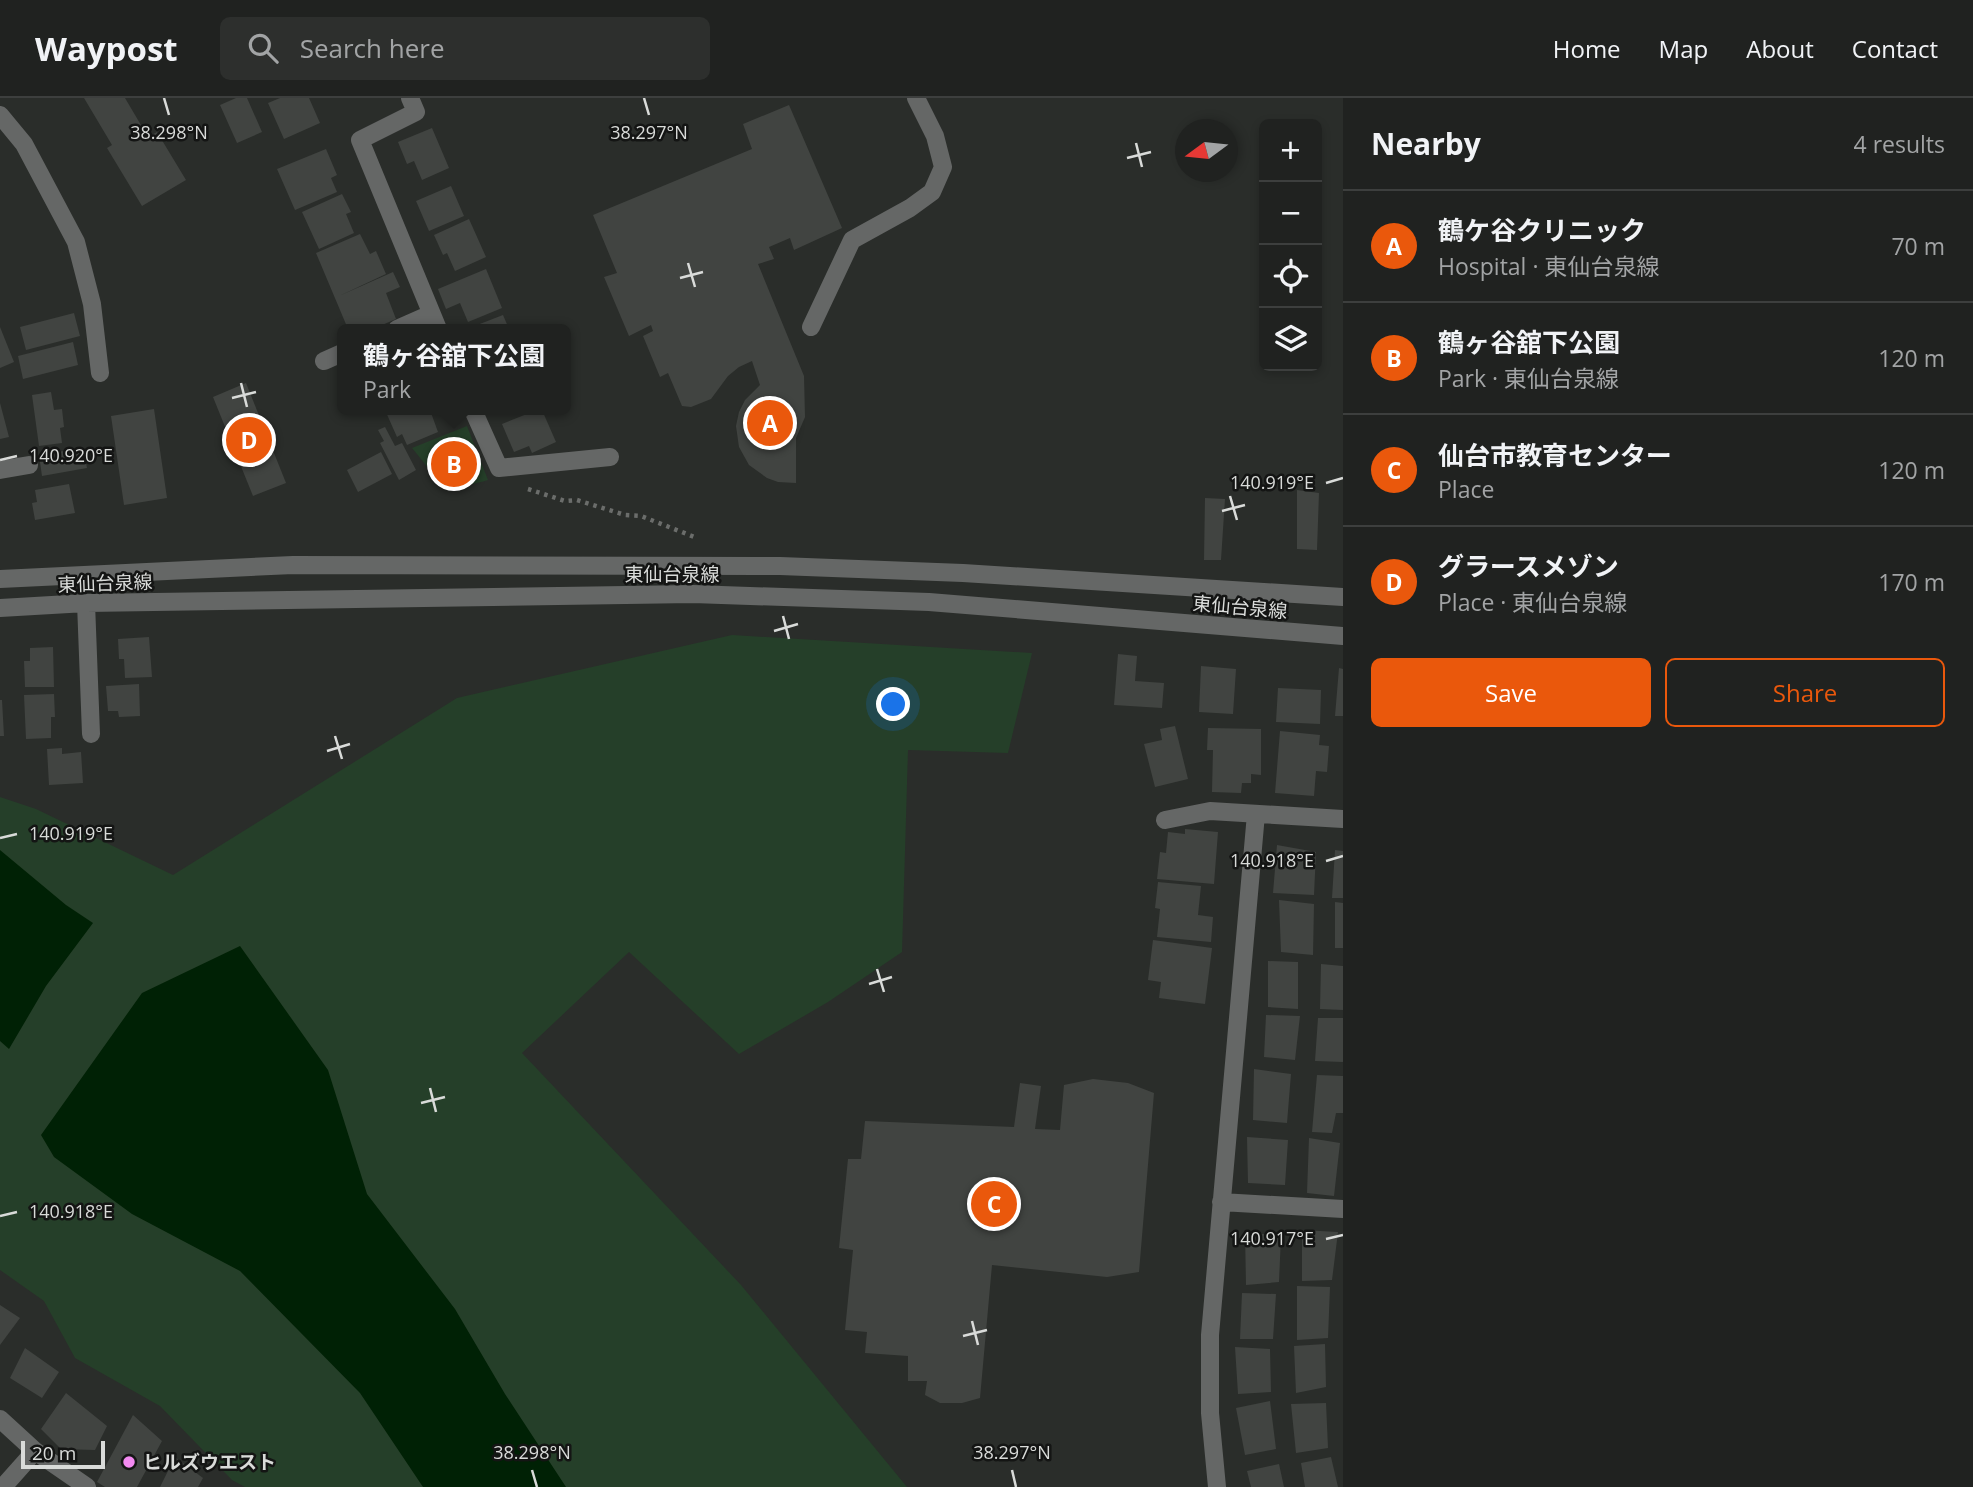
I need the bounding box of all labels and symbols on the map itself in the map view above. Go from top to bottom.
north arrow [1175,119,1238,182]
text: 38.298°N [130,120,208,144]
text: 38.297°N [610,120,688,144]
pin: A [747,397,793,449]
pin: D [226,414,272,466]
pin: B [431,438,477,490]
text: 140.920°E [29,443,113,467]
text: 140.919°E [1230,470,1314,494]
street label: 東仙台泉線 [624,561,720,587]
street label: 東仙台泉線 [57,568,153,598]
street label: 東仙台泉線 [1192,590,1288,624]
your location [876,687,910,721]
text: 140.919°E [29,821,113,845]
text: 140.918°E [1230,848,1314,872]
pin: C [971,1178,1017,1230]
text: 140.918°E [29,1199,113,1223]
text: 140.917°E [1230,1226,1314,1250]
scale bar [21,1438,105,1470]
text: 38.298°N [493,1440,571,1464]
text: 38.297°N [973,1440,1051,1464]
place label: ヒルズウエスト [143,1449,276,1475]
marker: ヒルズウエスト [121,1454,137,1470]

